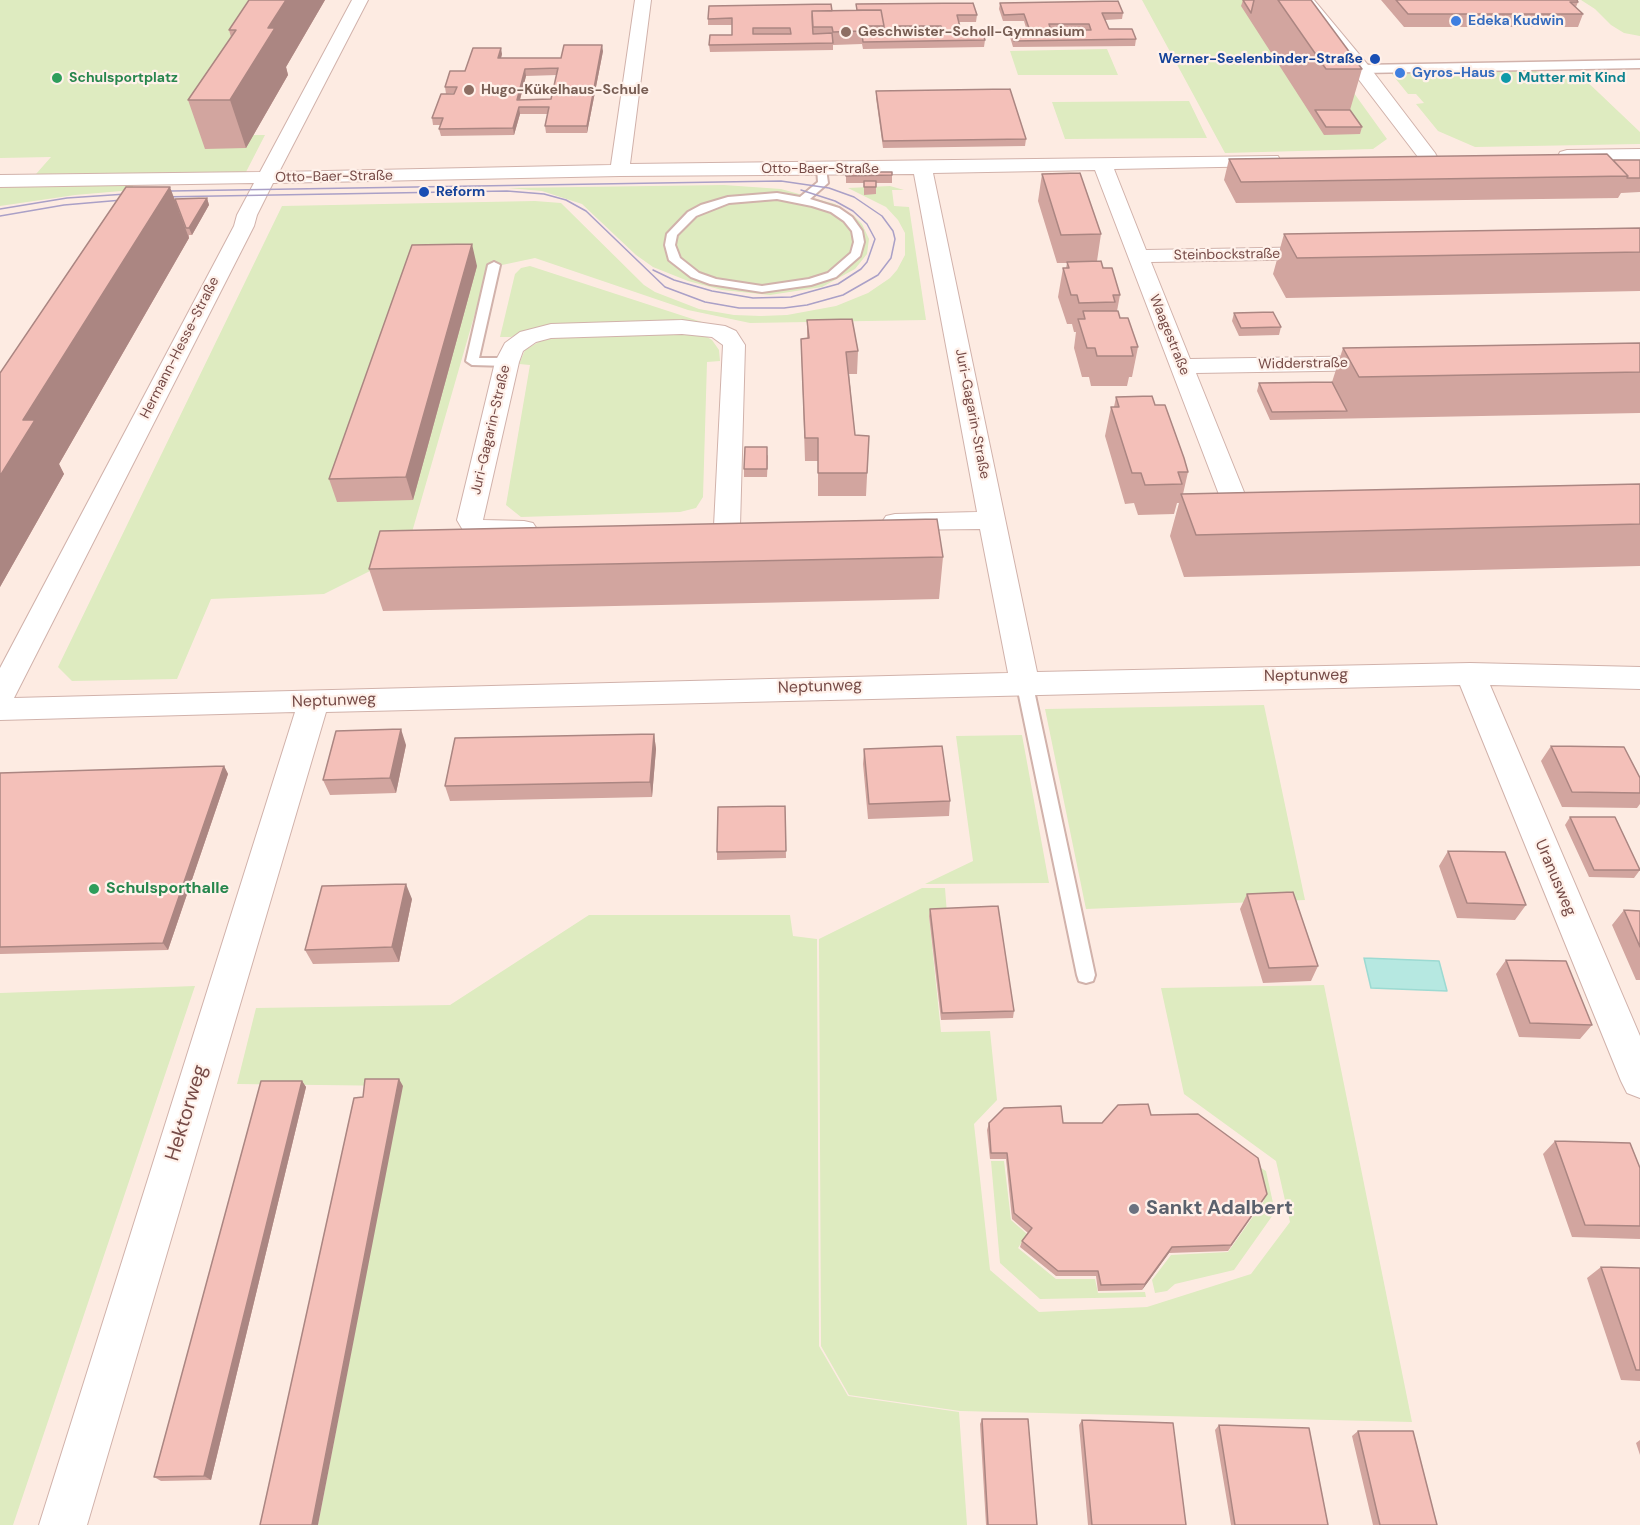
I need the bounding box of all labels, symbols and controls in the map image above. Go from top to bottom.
place label: Edeka Kudwin [1468,13,1564,29]
marker: Edeka Kudwin [1449,14,1463,28]
place label: Geschwister-Scholl-Gymnasium [858,24,1085,40]
marker: Geschwister-Scholl-Gymnasium [839,25,853,39]
place label: Werner-Seelenbinder-Straße [1159,51,1363,67]
marker: Werner-Seelenbinder-Straße [1368,52,1382,66]
place label: Gyros-Haus [1412,65,1495,81]
marker: Gyros-Haus [1393,66,1407,80]
place label: Schulsportplatz [69,70,178,86]
place label: Mutter mit Kind [1518,70,1626,86]
marker: Schulsportplatz [50,71,64,85]
marker: Mutter mit Kind [1499,71,1513,85]
place label: Hugo-Kükelhaus-Schule [481,82,649,98]
marker: Hugo-Kükelhaus-Schule [462,83,476,97]
street label: Otto-Baer-Straße [761,161,879,177]
street label: Otto-Baer-Straße [275,168,393,186]
place label: Reform [436,184,485,200]
marker: Reform [417,185,431,199]
street label: Steinbockstraße [1174,246,1280,264]
street label: Hermann-Hesse-Straße [137,274,223,422]
street label: Waagestraße [1145,292,1193,378]
street label: Juri-Gagarin-Straße [951,347,993,481]
street label: Widderstraße [1258,355,1348,373]
street label: Juri-Gagarin-Straße [468,364,514,496]
street label: Neptunweg [1264,666,1348,686]
street label: Neptunweg [778,676,862,698]
street label: Neptunweg [292,690,376,712]
street label: Uranusweg [1530,837,1580,919]
place label: Schulsporthalle [106,879,229,899]
marker: Schulsporthalle [87,882,101,896]
street label: Hektorweg [161,1062,213,1164]
place label: Sankt Adalbert [1146,1197,1293,1221]
marker: Sankt Adalbert [1127,1202,1141,1216]

